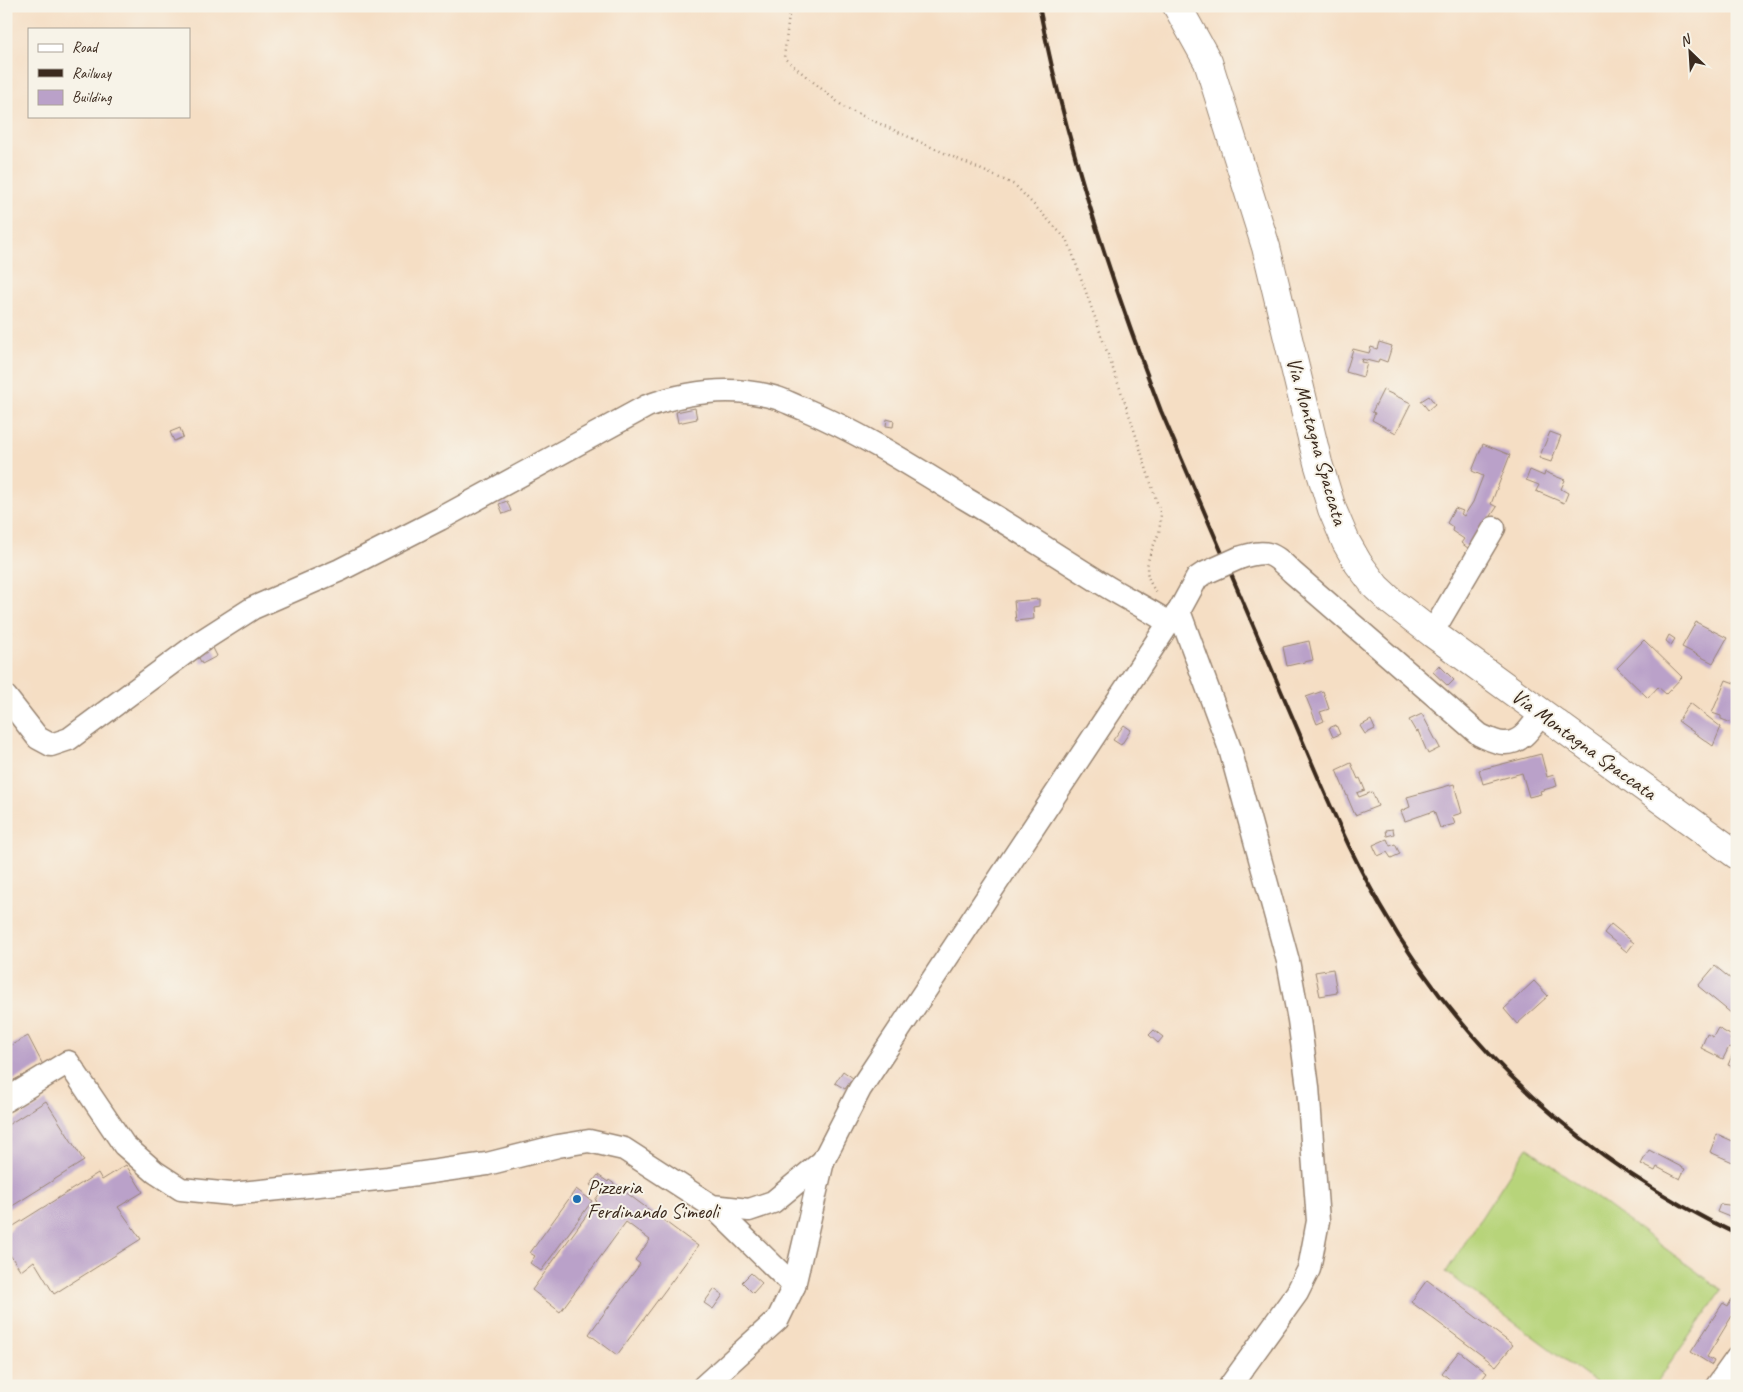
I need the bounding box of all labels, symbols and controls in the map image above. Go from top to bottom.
legend [28,28,190,118]
north arrow [1666,28,1716,78]
text: N [1677,30,1694,50]
text: Road [72,38,99,57]
text: Railway [72,64,113,83]
text: Building [72,88,112,107]
street label: Via Montagna Spaccata [1281,354,1354,529]
street label: Via Montagna Spaccata [1506,683,1663,806]
place label: Pizzeria Ferdinando Simeoli [587,1174,722,1224]
marker: Pizzeria Ferdinando Simeoli [571,1193,583,1205]

